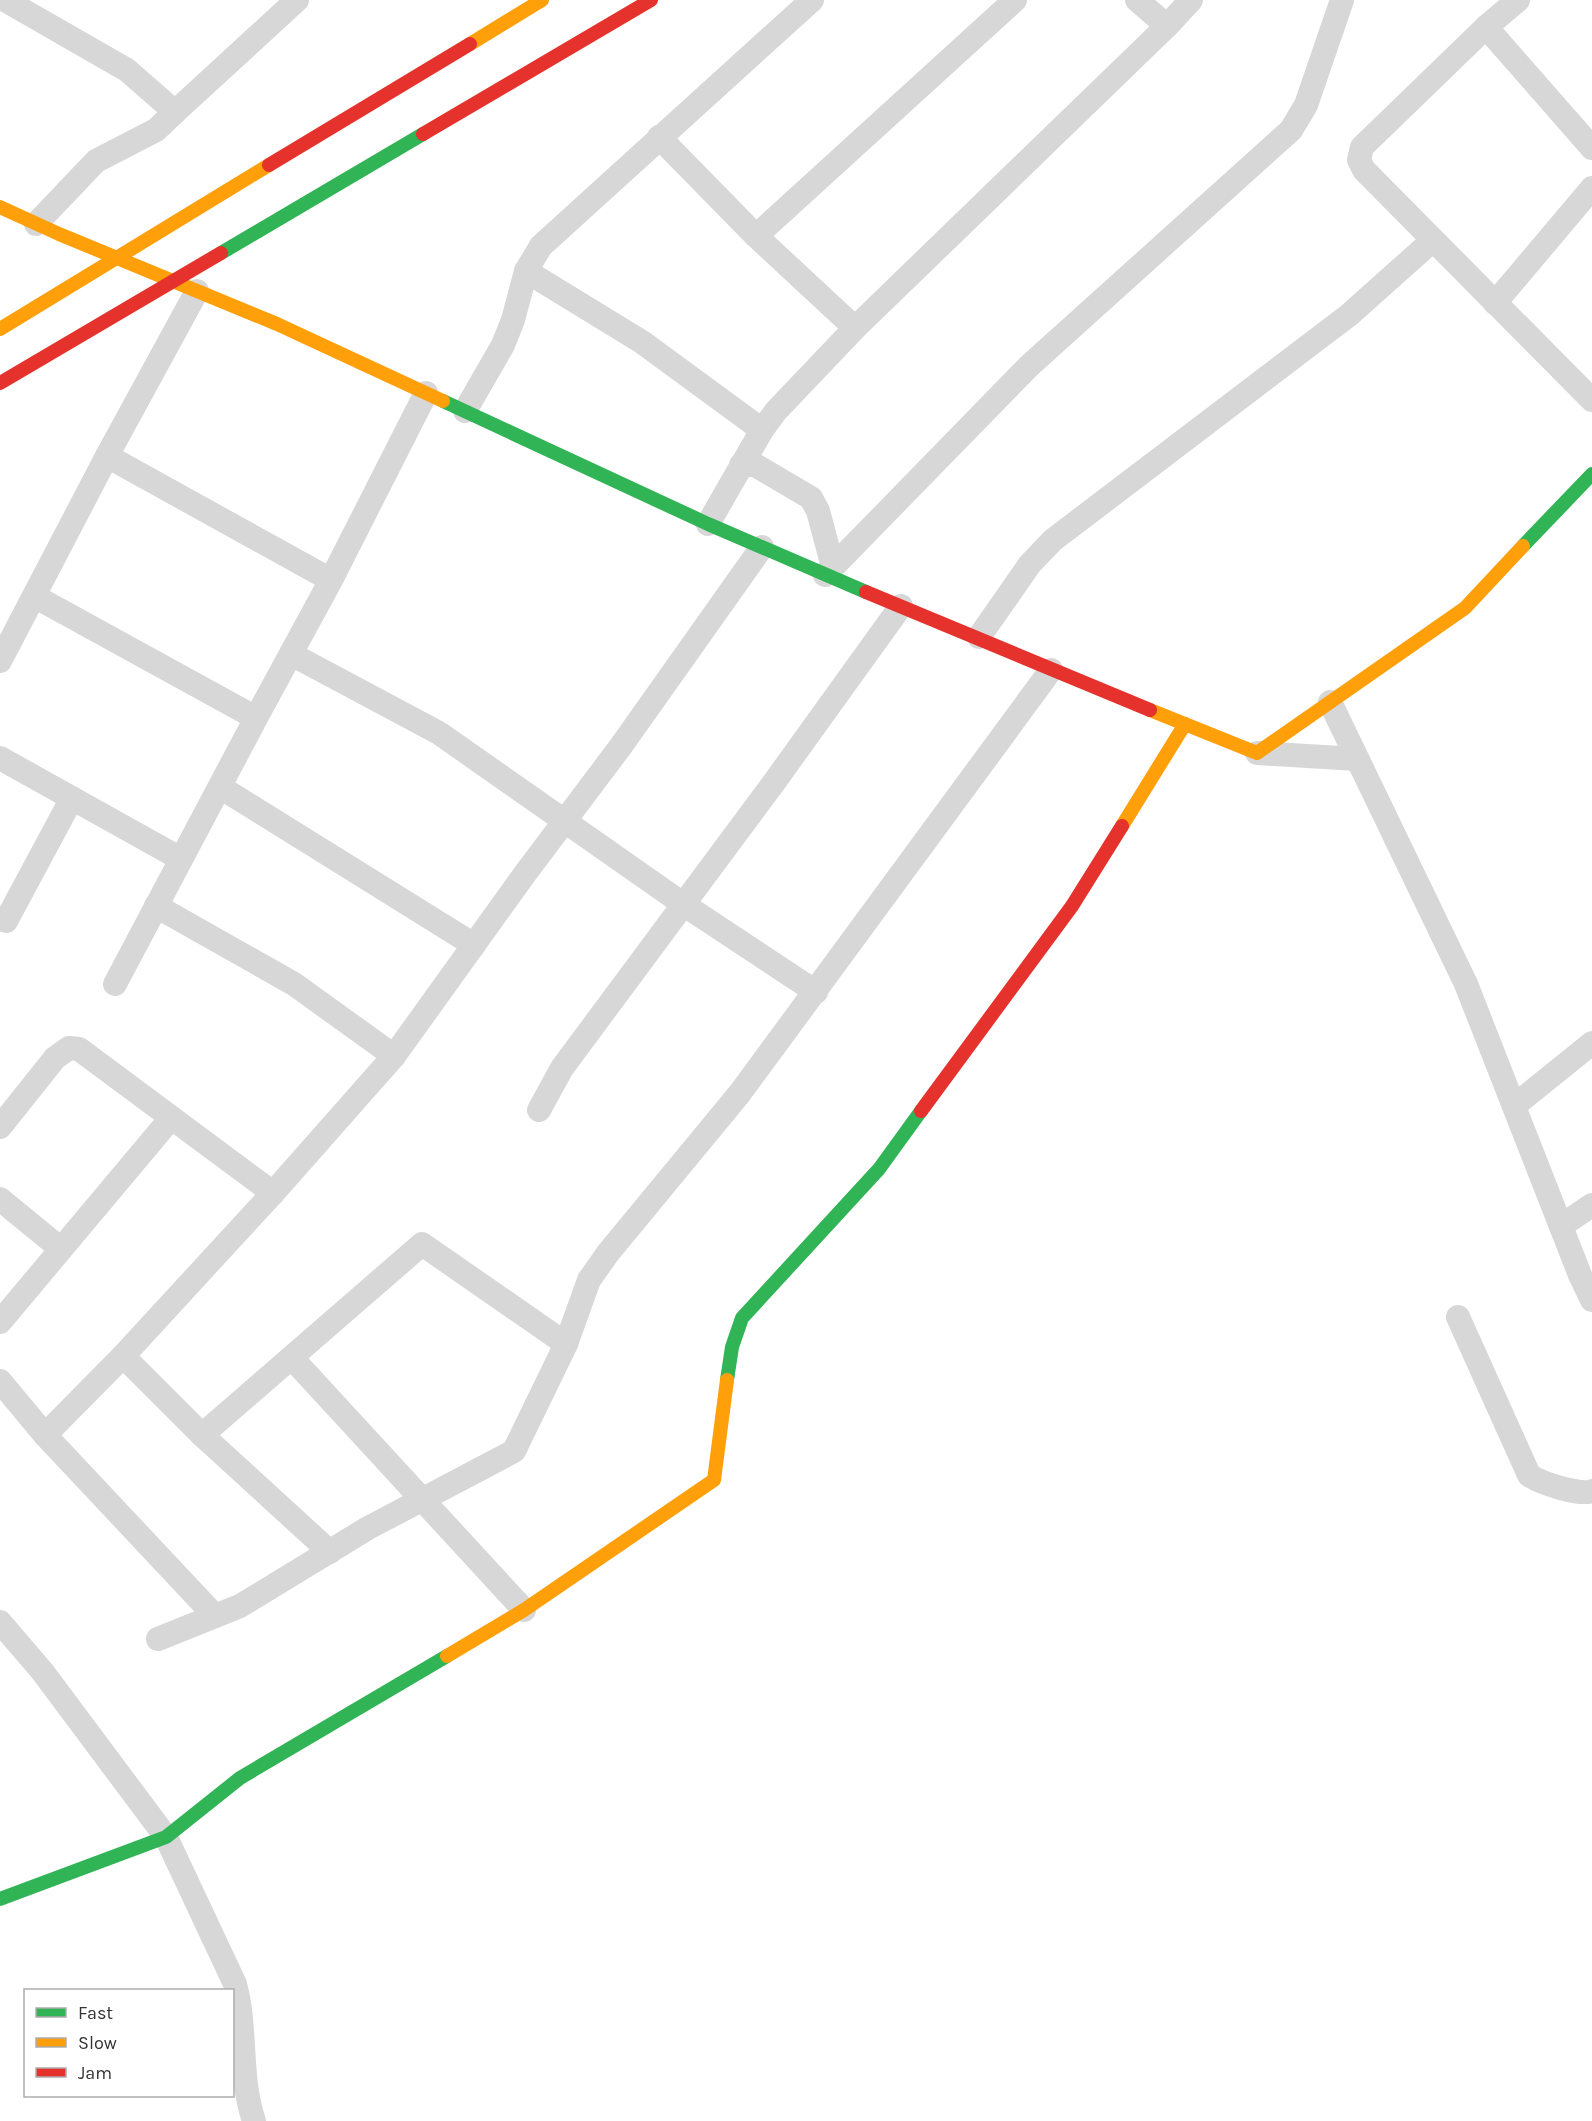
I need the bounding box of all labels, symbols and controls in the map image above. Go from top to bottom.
legend [24,1989,234,2097]
text: Fast [78,2002,113,2024]
text: Slow [78,2032,117,2054]
text: Jam [78,2062,112,2084]

